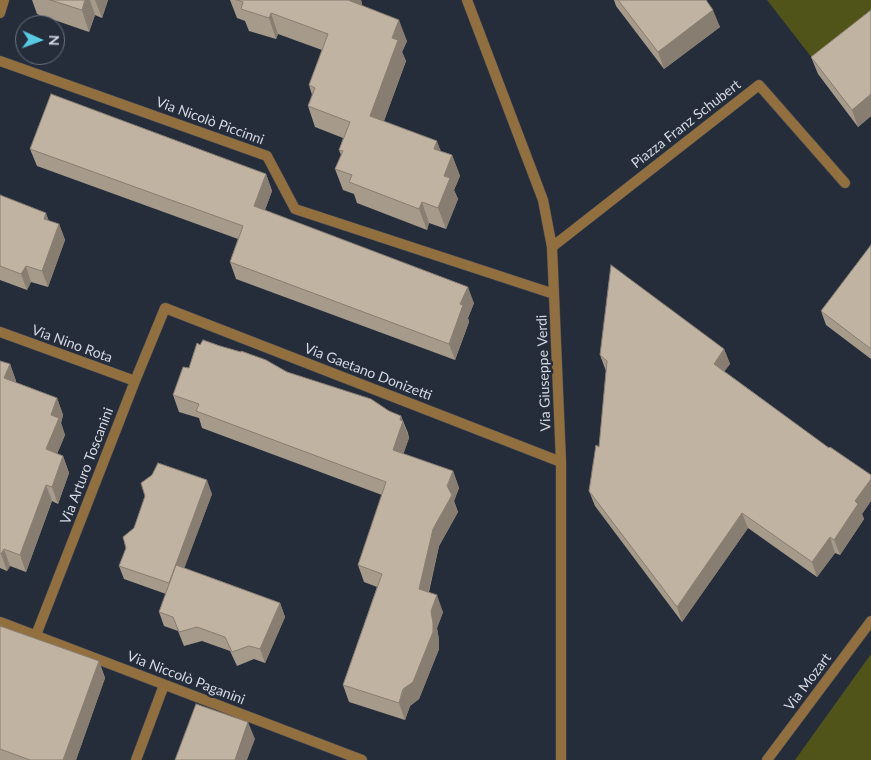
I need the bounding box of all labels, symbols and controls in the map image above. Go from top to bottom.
north arrow [15,15,65,65]
text: N [46,35,63,46]
street label: Piazza Franz Schubert [628,76,744,172]
street label: Via Nicolò Piccinni [154,94,266,148]
street label: Via Giuseppe Verdi [534,314,554,432]
street label: Via Nino Rota [29,322,115,366]
street label: Via Gaetano Donizetti [302,340,434,404]
street label: Via Arturo Toscanini [57,405,117,527]
street label: Via Niccolò Paganini [125,648,247,708]
street label: Via Mozart [781,650,835,714]

